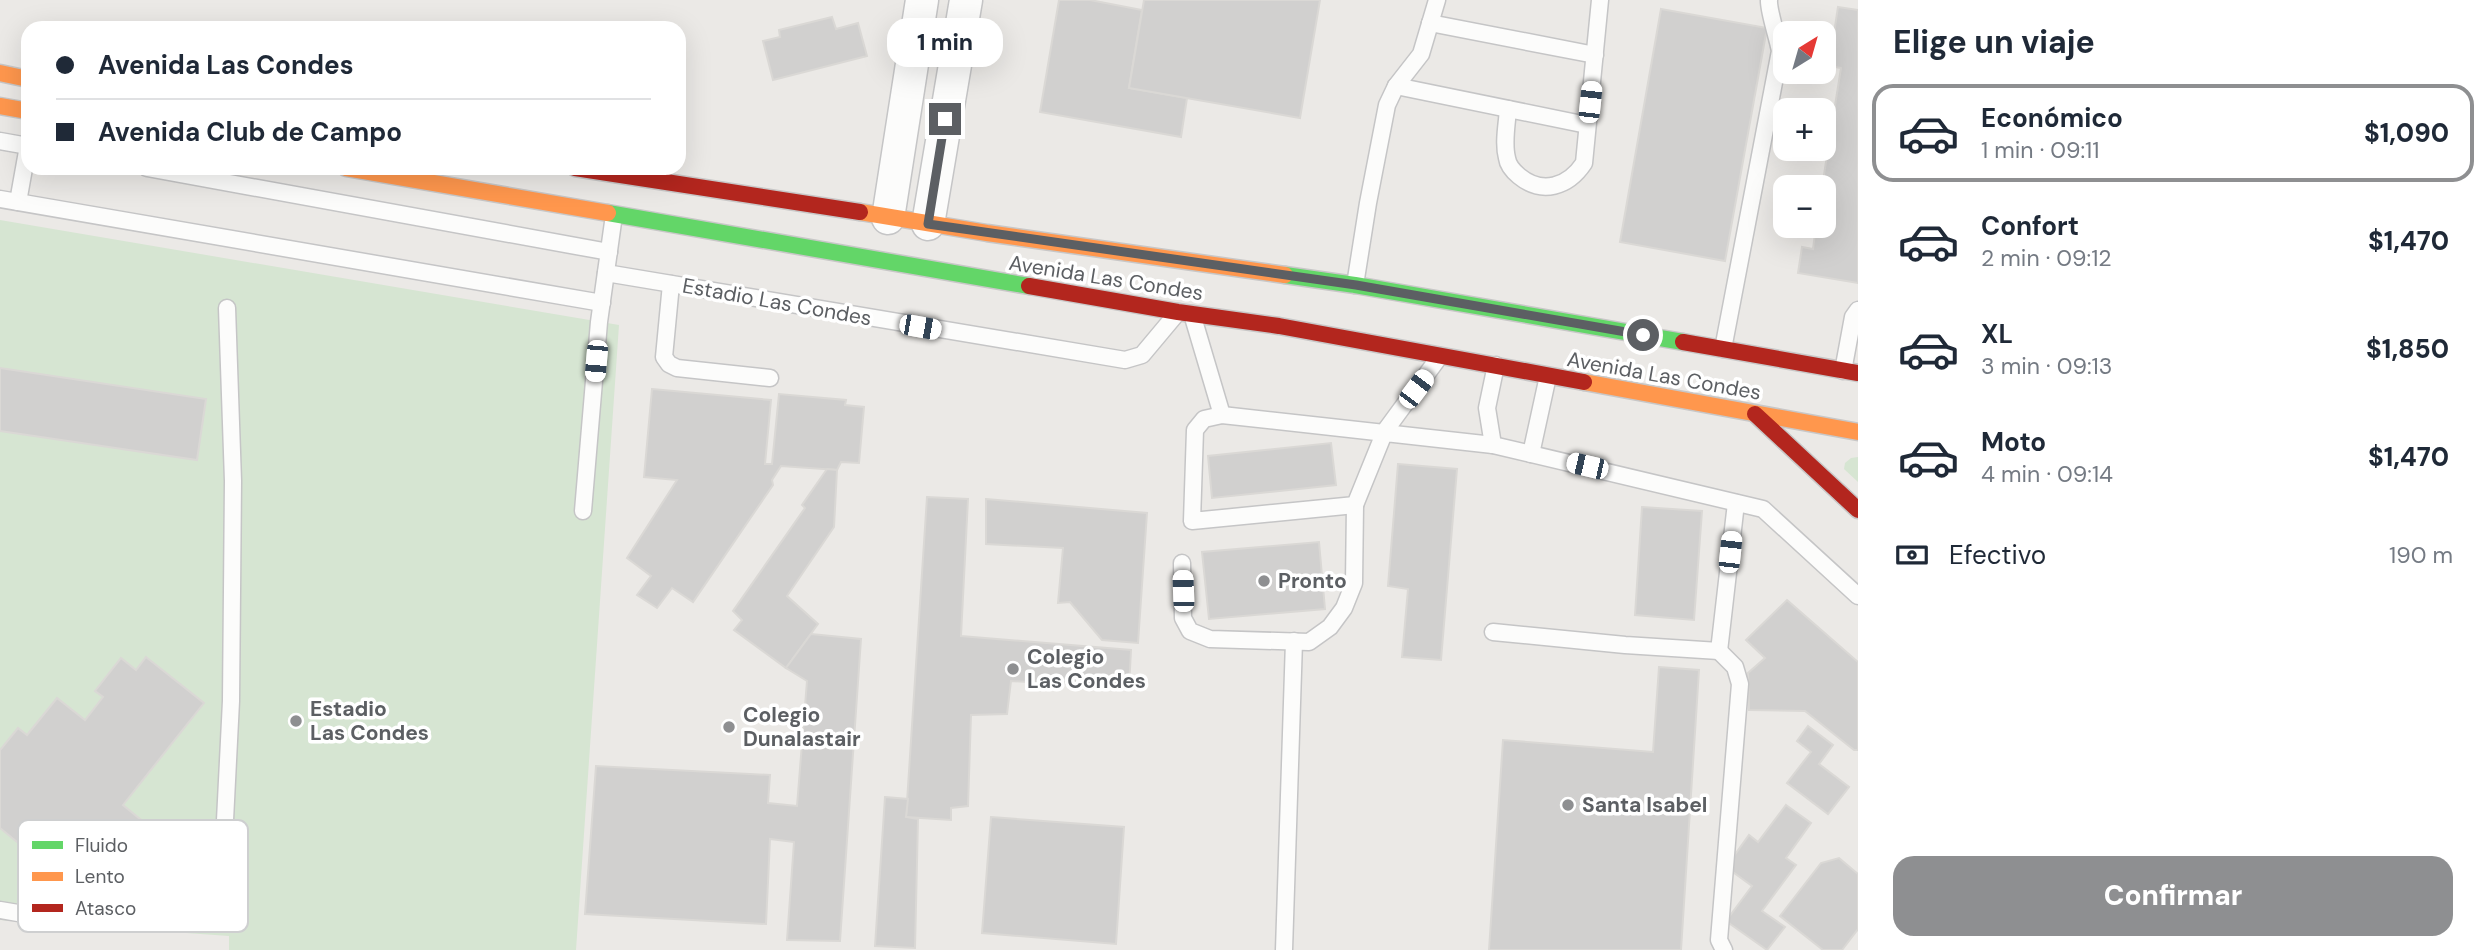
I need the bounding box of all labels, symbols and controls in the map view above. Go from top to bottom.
callout: 1 min [887,18,1003,66]
north arrow [1773,21,1836,84]
map controls [1773,21,1836,238]
text: Elige un viaje [1893,21,2095,63]
text: 1 min [917,27,973,57]
text: Avenida Las Condes [98,48,354,82]
car [1578,80,1603,124]
button: + [1773,98,1836,161]
text: Económico [1981,101,2123,135]
icon: car [1897,102,1960,165]
route end [929,103,961,135]
text: Avenida Club de Campo [98,115,402,149]
text: $1,090 [2364,116,2449,150]
text: 1 min · 09:11 [1981,135,2099,165]
button: − [1773,175,1836,238]
text: Confort [1981,209,2079,243]
icon: car [1897,210,1960,273]
text: $1,470 [2368,224,2449,258]
text: 2 min · 09:12 [1981,243,2112,273]
street label: Avenida Las Condes [1007,249,1205,307]
street label: Estadio Las Condes [680,272,874,332]
car [898,313,943,341]
text: XL [1981,317,2013,351]
icon: car [1897,318,1960,381]
route start [1627,319,1659,351]
text: $1,850 [2366,332,2449,366]
car [584,339,609,383]
street label: Avenida Las Condes [1565,345,1763,407]
text: 3 min · 09:13 [1981,351,2112,381]
car [1395,366,1438,412]
text: Moto [1981,425,2046,459]
icon: car [1897,426,1960,489]
text: $1,470 [2368,440,2449,474]
car [1565,451,1610,481]
text: 4 min · 09:14 [1981,459,2113,489]
car [1718,530,1743,574]
icon: cash [1893,536,1931,574]
text: Efectivo [1949,538,2046,572]
text: 190 m [2389,540,2453,570]
place label: Pronto [1278,567,1347,595]
car [1172,570,1195,612]
marker: Pronto [1256,573,1272,589]
place label: Colegio Las Condes [1027,643,1146,695]
marker: Colegio Las Condes [1005,661,1021,677]
place label: Estadio Las Condes [310,695,429,747]
place label: Colegio Dunalastair [743,701,861,753]
marker: Estadio Las Condes [288,713,304,729]
marker: Colegio Dunalastair [721,719,737,735]
place label: Santa Isabel [1582,791,1707,819]
marker: Santa Isabel [1560,797,1576,813]
legend [18,820,248,932]
text: Fluido [75,833,128,858]
button: Confirmar [1893,856,2453,936]
text: Lento [75,864,125,889]
text: Atasco [75,896,136,921]

